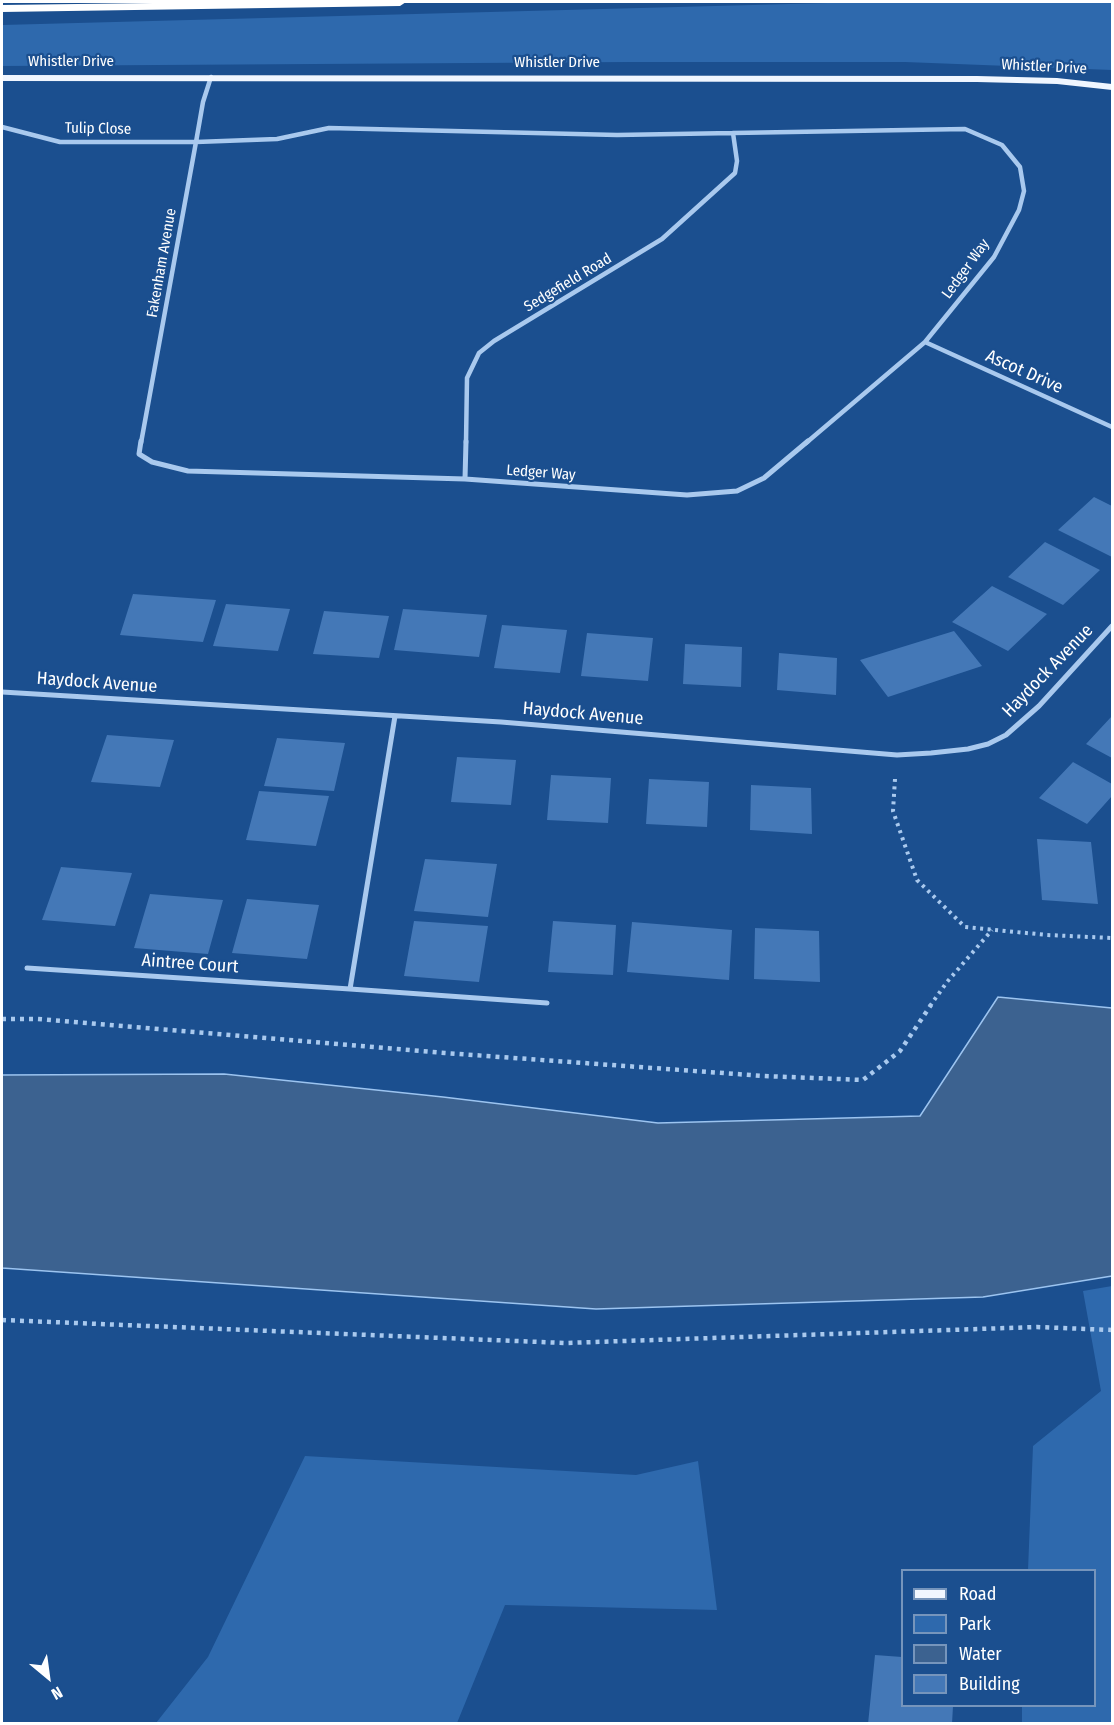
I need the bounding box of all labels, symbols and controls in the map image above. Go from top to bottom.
street label: Whistler Drive [28,53,114,71]
street label: Whistler Drive [514,54,600,72]
street label: Whistler Drive [1001,56,1087,78]
street label: Tulip Close [65,119,131,139]
street label: Fakenham Avenue [144,207,180,319]
street label: Ledger Way [938,236,994,302]
street label: Sedgefield Road [521,250,615,316]
street label: Ascot Drive [982,345,1066,399]
street label: Ledger Way [506,462,576,484]
street label: Haydock Avenue [998,620,1098,722]
street label: Haydock Avenue [36,668,158,698]
street label: Haydock Avenue [522,698,644,730]
street label: Aintree Court [141,950,239,978]
legend [901,1569,1096,1707]
text: Road [959,1583,996,1605]
text: Park [959,1613,991,1635]
text: Water [959,1643,1002,1665]
north arrow [18,1647,78,1707]
text: Building [959,1673,1020,1695]
text: N [48,1683,66,1704]

